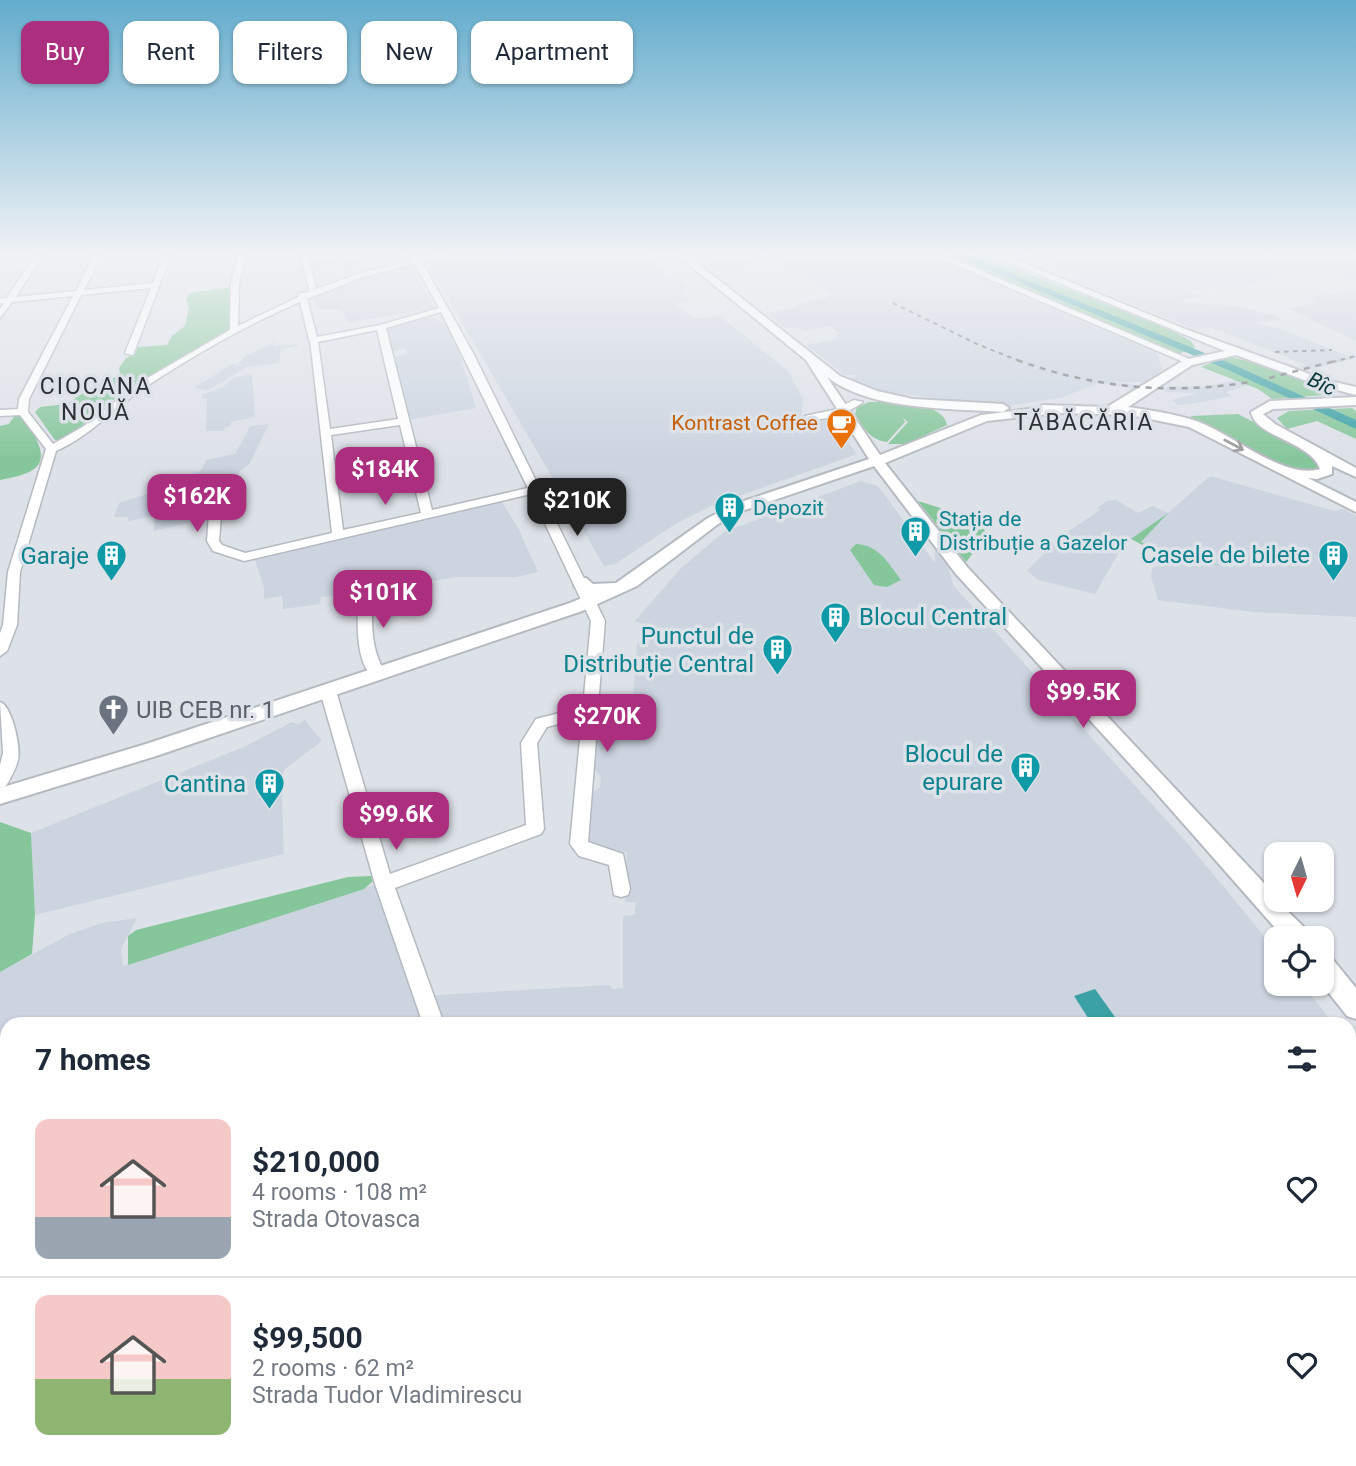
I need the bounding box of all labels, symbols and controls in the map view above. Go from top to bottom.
chip: Buy [21,21,109,84]
chip: Rent [123,21,219,84]
chip: Filters [233,21,347,84]
chip: New [361,21,457,84]
chip: Apartment [471,21,633,84]
water label: Bîc [1304,367,1340,401]
district label: CIOCANA NOUĂ [40,373,152,426]
cafe icon: Kontrast Coffee [824,406,858,450]
district label: TĂBĂCĂRIA [1014,408,1154,436]
place label: Kontrast Coffee [671,411,818,435]
one-way arrow [1223,439,1244,453]
pin: $184K [336,448,434,507]
text: $184K [351,456,419,483]
pin: $162K [148,475,246,534]
pin: $210K [528,478,626,538]
text: $162K [163,483,231,510]
text: $210K [543,487,611,514]
building icon: Depozit [713,491,747,535]
place label: Depozit [753,496,824,520]
place label: Stația de Distribuție a Gazelor [939,507,1127,556]
building icon: Stația de Distribuție a Gazelor [899,514,933,558]
building icon: Casele de bilete [1316,538,1350,582]
building icon: Garaje [95,539,129,583]
place label: Casele de bilete [1141,541,1310,569]
place label: Garaje [20,542,89,570]
pin: $101K [334,570,432,630]
text: $101K [349,579,417,606]
building icon: Blocul Central [819,600,853,644]
place label: Blocul Central [859,603,1007,631]
place label: Punctul de Distribuție Central [563,622,754,678]
building icon: Punctul de Distribuție Central [760,633,794,677]
pin: $99.5K [1026,670,1140,730]
text: $99.5K [1046,679,1120,706]
church icon: UIB CEB nr. 1 [96,693,130,737]
pin: $270K [558,694,656,754]
place label: UIB CEB nr. 1 [136,696,275,724]
text: $270K [573,703,641,730]
place label: Blocul de epurare [905,740,1003,796]
building icon: Blocul de epurare [1009,751,1043,795]
building icon: Cantina [252,767,286,811]
place label: Cantina [164,770,246,798]
pin: $99.6K [339,792,453,852]
text: $99.6K [359,801,433,828]
north arrow [1264,842,1334,912]
map controls [1264,842,1334,996]
button: locate [1264,926,1334,996]
icon: filters [1283,1040,1321,1078]
text: 7 homes [35,1042,151,1077]
text: $210,000 [252,1144,380,1179]
icon: home [91,1147,175,1231]
icon: heart [1283,1170,1321,1208]
text: 4 rooms · 108 m² [252,1179,427,1206]
text: Strada Otovasca [252,1206,420,1233]
text: $99,500 [252,1320,363,1355]
icon: home [91,1323,175,1407]
icon: heart [1283,1346,1321,1384]
text: 2 rooms · 62 m² [252,1355,414,1382]
text: Strada Tudor Vladimirescu [252,1382,522,1409]

